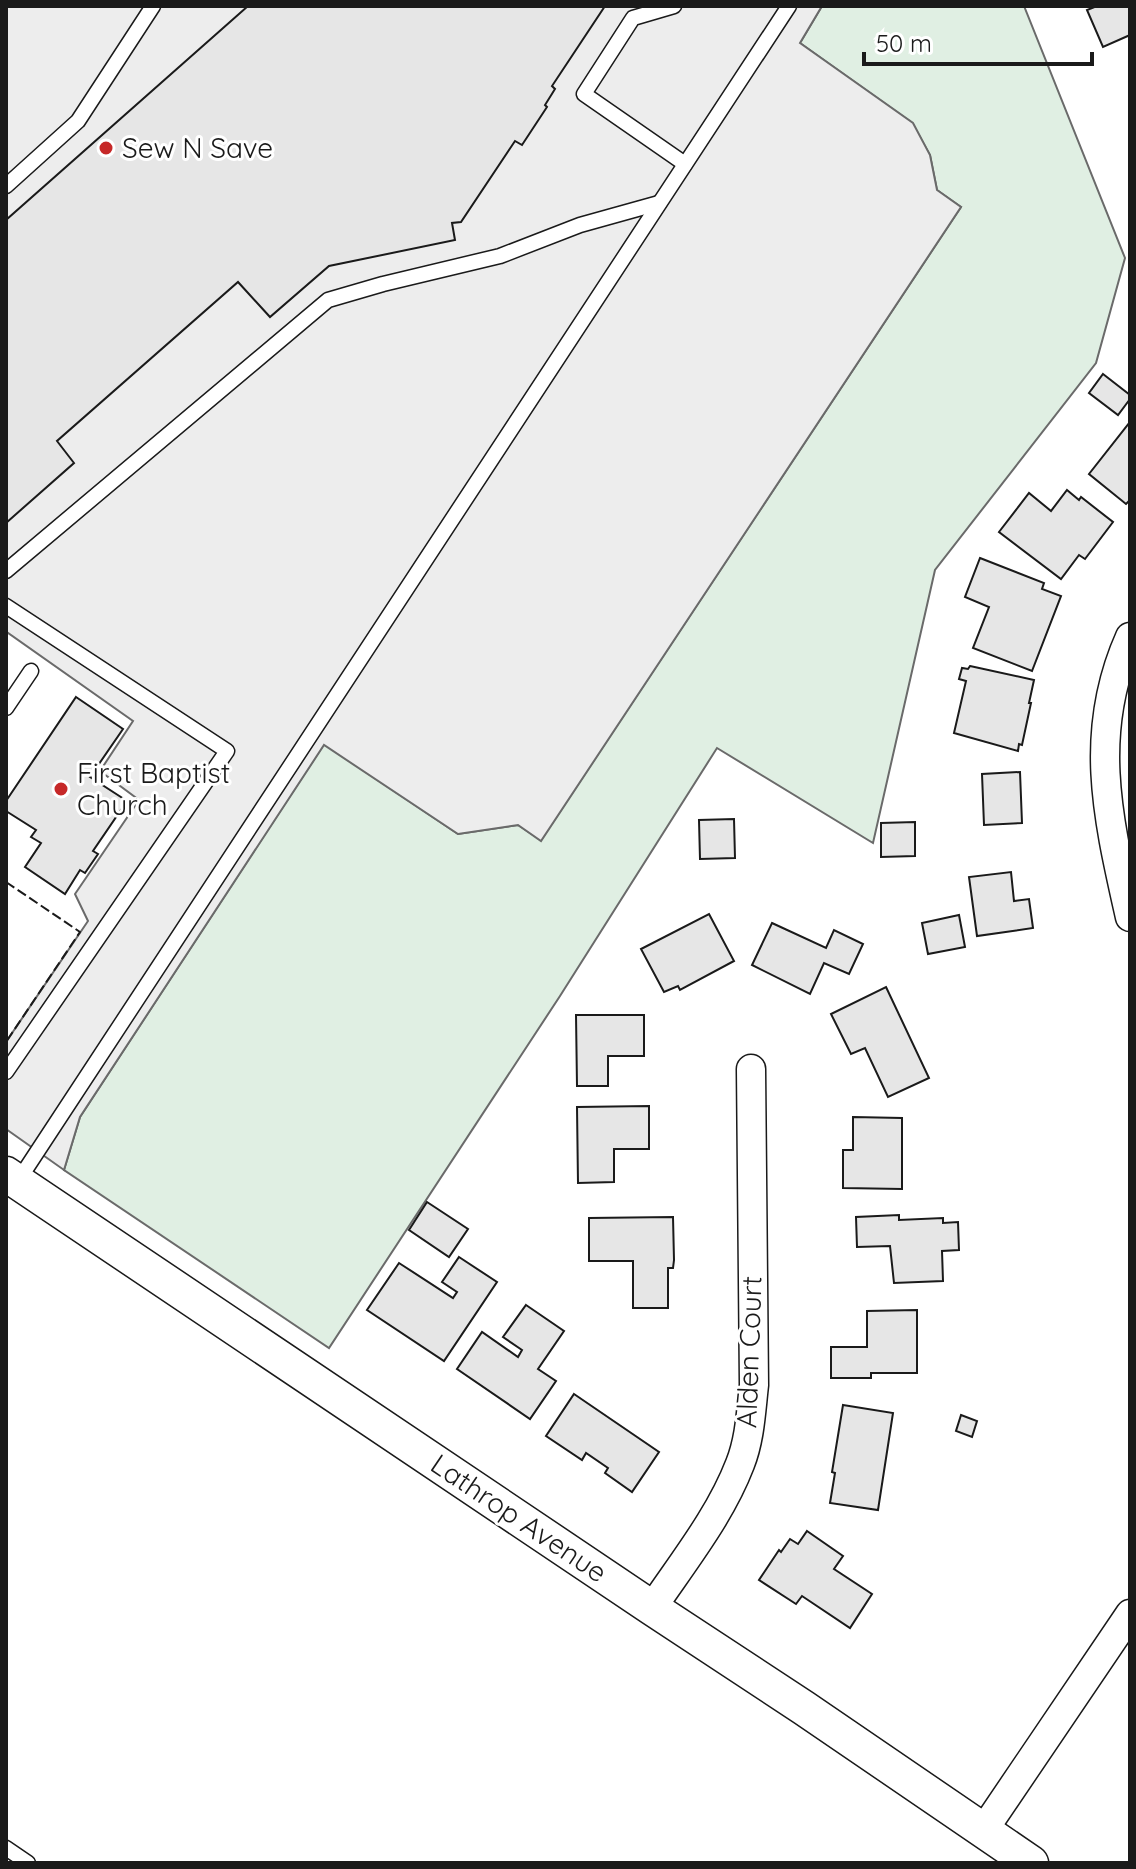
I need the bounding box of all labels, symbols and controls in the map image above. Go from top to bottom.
scale bar [864,16,1092,66]
text: 50 m [876,28,932,58]
place label: Sew N Save [122,130,273,165]
marker: Sew N Save [97,139,115,157]
place label: First Baptist Church [77,755,230,822]
marker: First Baptist Church [52,780,70,798]
street label: Alden Court [728,1275,769,1429]
street label: Lathrop Avenue [425,1446,614,1589]

